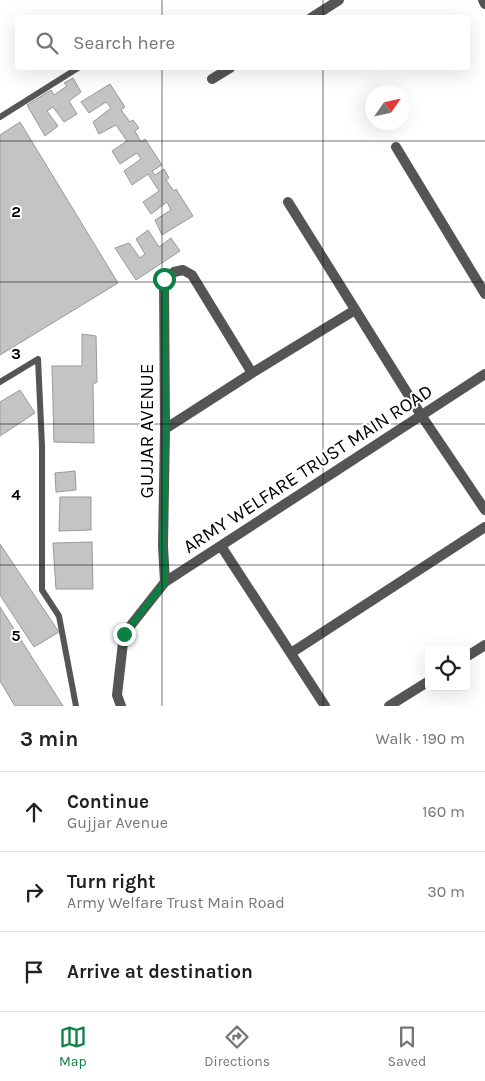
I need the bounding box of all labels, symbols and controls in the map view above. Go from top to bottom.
search box [15,15,470,70]
icon: search [33,29,61,57]
text: Search here [73,32,175,54]
north arrow [365,85,410,130]
text: 2 [11,202,21,221]
route start [153,268,176,291]
text: 3 [11,344,21,363]
street label: GUJJAR AVENUE [136,364,158,498]
street label: ARMY WELFARE TRUST MAIN ROAD [179,380,437,558]
text: 4 [11,485,21,504]
route end [113,623,136,646]
text: 5 [11,626,21,645]
map controls [425,646,470,691]
button: locate [425,646,470,691]
text: 3 min [20,727,78,751]
text: Walk · 190 m [376,729,465,748]
text: Continue [67,791,149,813]
icon: ahead [20,798,48,826]
text: 160 m [422,802,465,821]
text: Gujjar Avenue [67,813,168,832]
text: Turn right [67,871,156,893]
icon: right [20,878,48,906]
text: 30 m [427,882,465,901]
text: Army Welfare Trust Main Road [67,893,285,912]
icon: arrive [20,958,48,986]
text: Arrive at destination [67,961,253,983]
tab: Map [59,1023,87,1070]
tab: Directions [204,1023,270,1070]
tab: Saved [388,1023,426,1070]

